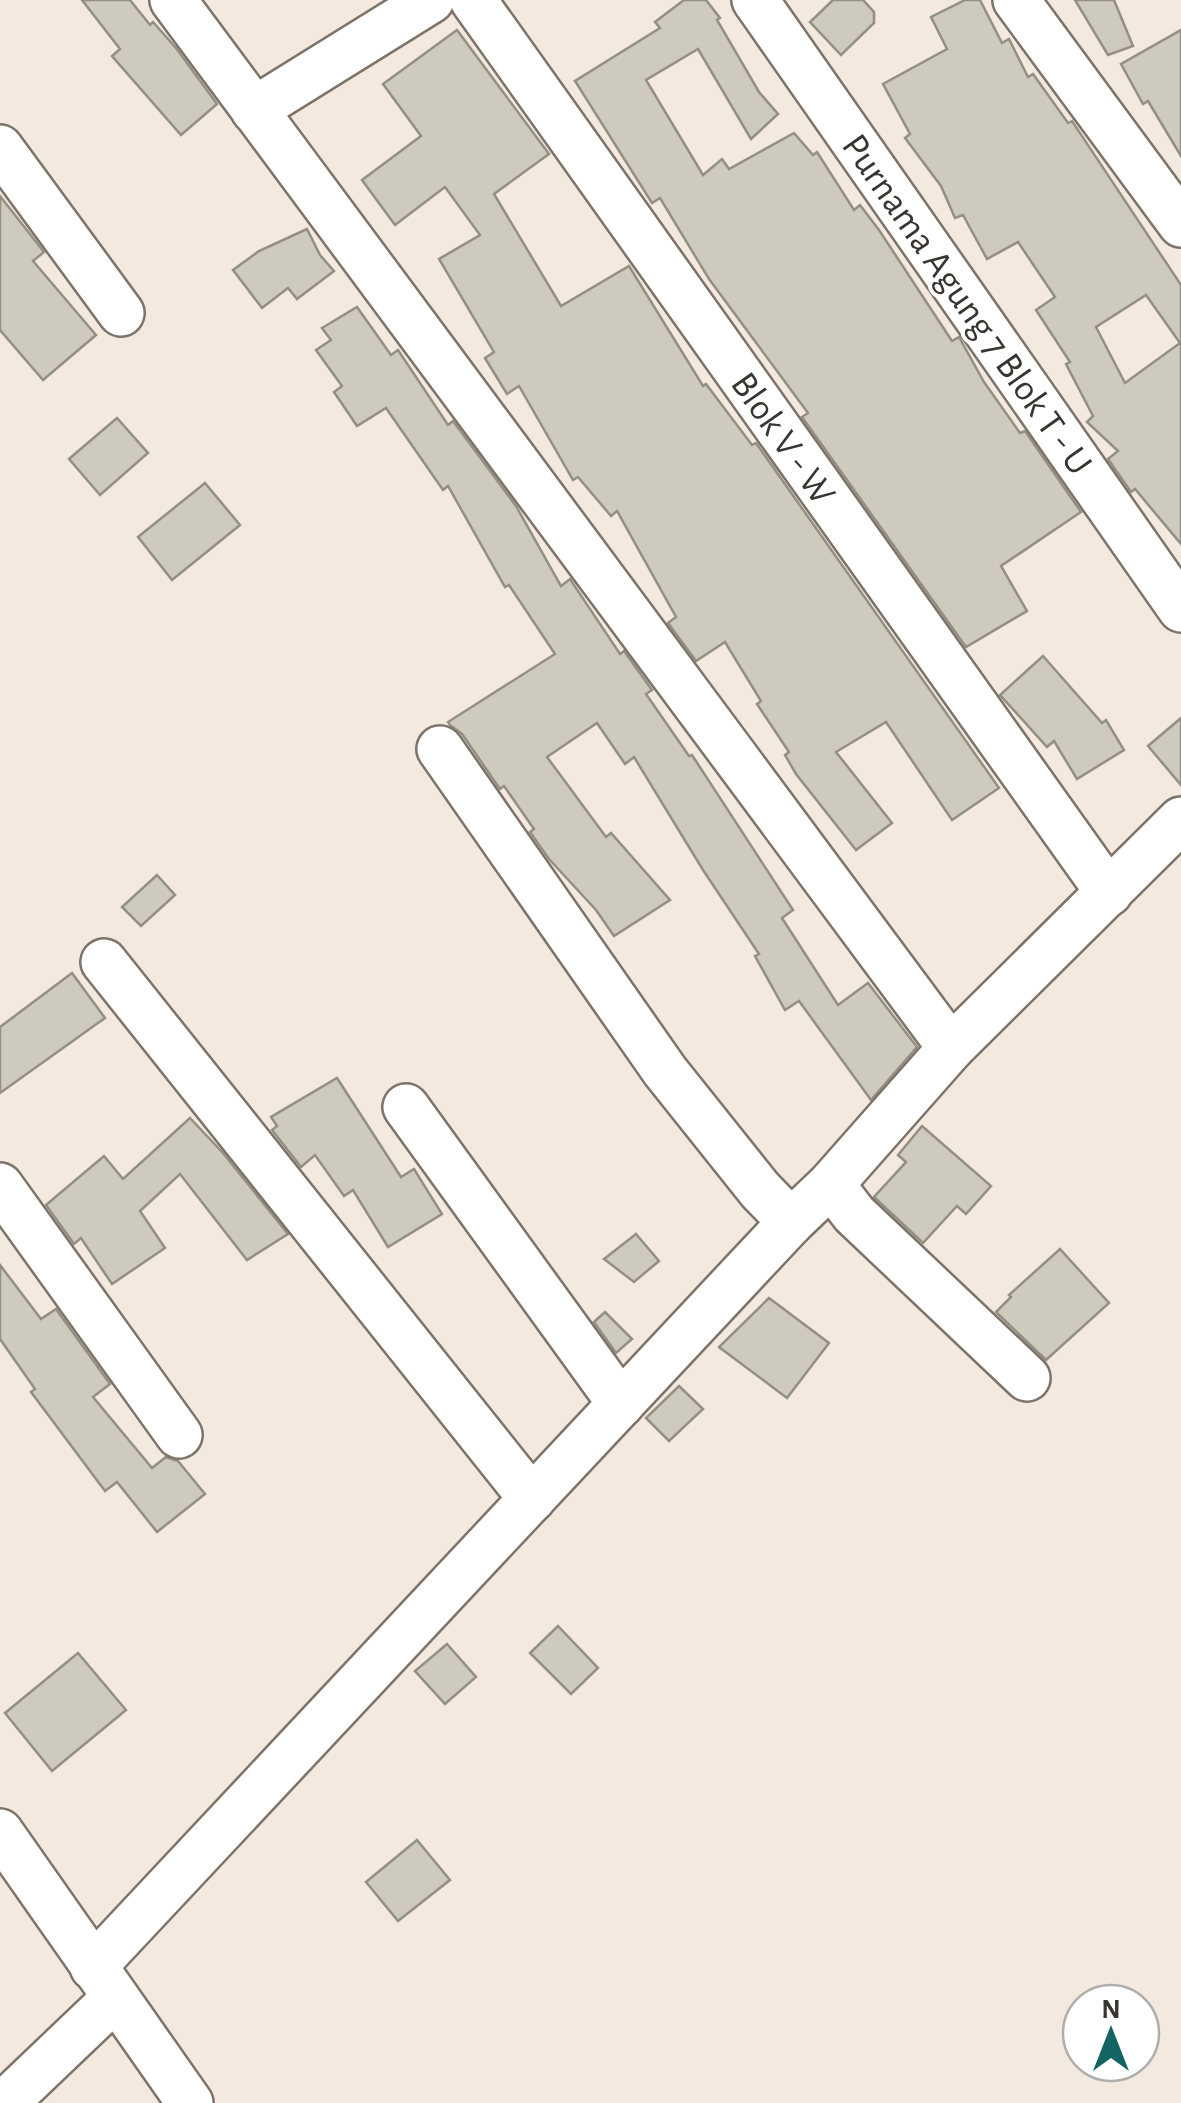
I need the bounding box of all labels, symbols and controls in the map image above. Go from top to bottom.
street label: Purnama Agung 7 Blok T - U [834,128,1098,482]
street label: Blok V - W [723,366,841,512]
north arrow [1061,1983,1161,2083]
text: N [1101,1996,1121,2024]

